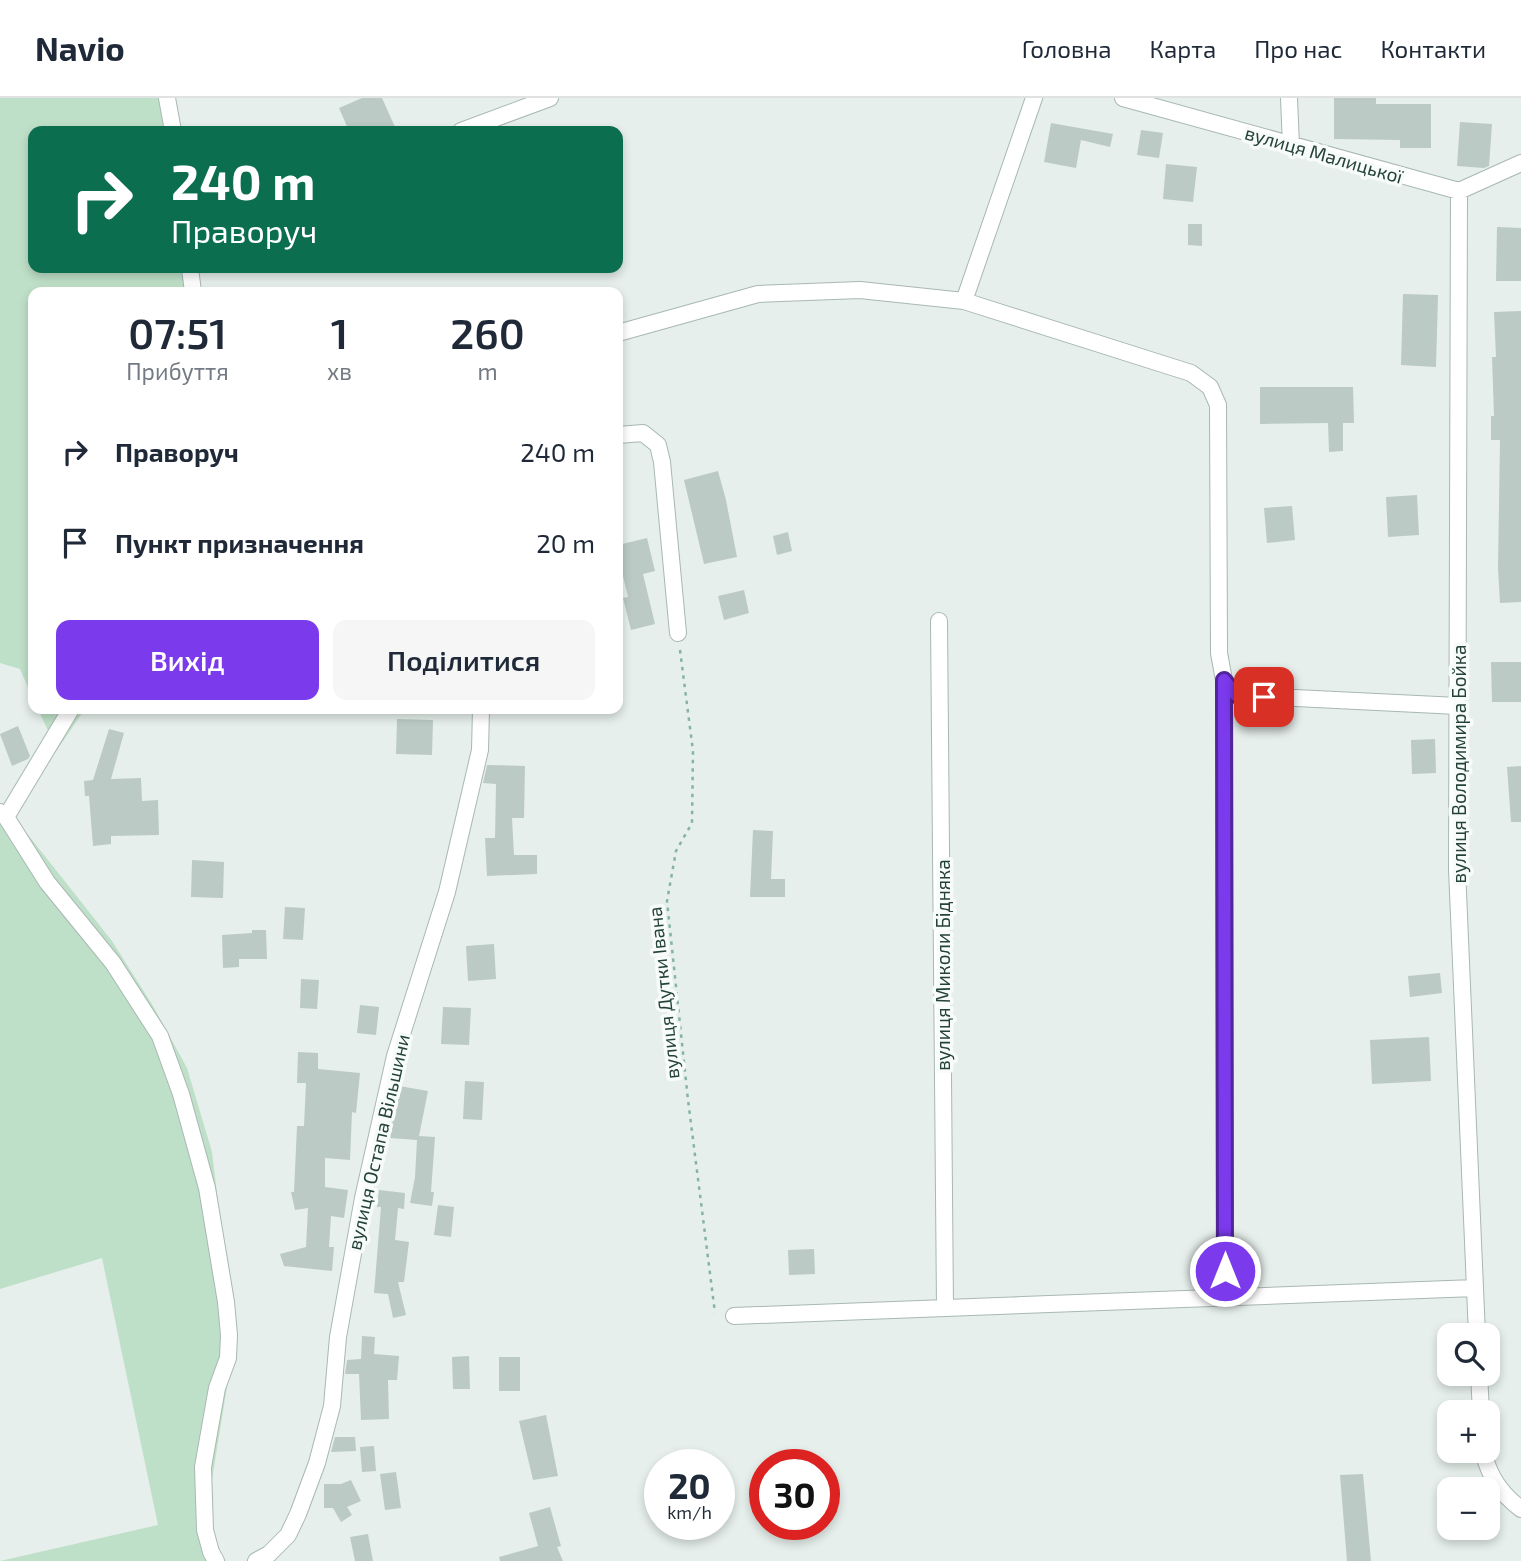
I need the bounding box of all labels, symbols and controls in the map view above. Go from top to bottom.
text: Navio [35,28,125,68]
text: Головна [1022,34,1112,63]
text: Карта [1150,34,1216,63]
text: Про нас [1254,34,1342,63]
text: Контакти [1380,34,1486,63]
street label: вулиця Малицької [1242,120,1406,189]
text: 240 m [171,151,315,210]
icon: right [56,154,147,245]
text: Праворуч [171,211,317,249]
text: 07:51 [128,307,227,357]
text: 1 [331,307,348,357]
text: 260 [450,307,525,357]
text: Прибуття [126,357,229,385]
text: хв [327,357,352,385]
text: m [477,357,498,385]
icon: right [56,433,94,471]
text: Праворуч [115,436,239,467]
text: 240 m [520,436,595,467]
icon: arrive [56,524,94,562]
text: Пункт призначення [115,527,364,558]
text: 20 m [536,527,595,558]
button: Вихід [56,620,319,700]
button: Поділитися [333,620,595,700]
street label: вулиця Володимира Бойка [1447,645,1471,883]
pin [1234,667,1294,727]
icon: arrive [1245,678,1283,716]
street label: вулиця Миколи Бідняка [931,859,955,1071]
street label: вулиця Дутки Івана [643,906,684,1080]
street label: вулиця Остапа Вільшини [342,1032,415,1252]
position arrow [1188,1234,1262,1308]
map controls [1437,1323,1500,1540]
button: search [1437,1323,1500,1386]
button: + [1437,1400,1500,1463]
speed limit sign: 30 [749,1449,840,1540]
text: 20 [668,1464,711,1506]
button: − [1437,1477,1500,1540]
text: km/h [667,1501,712,1523]

